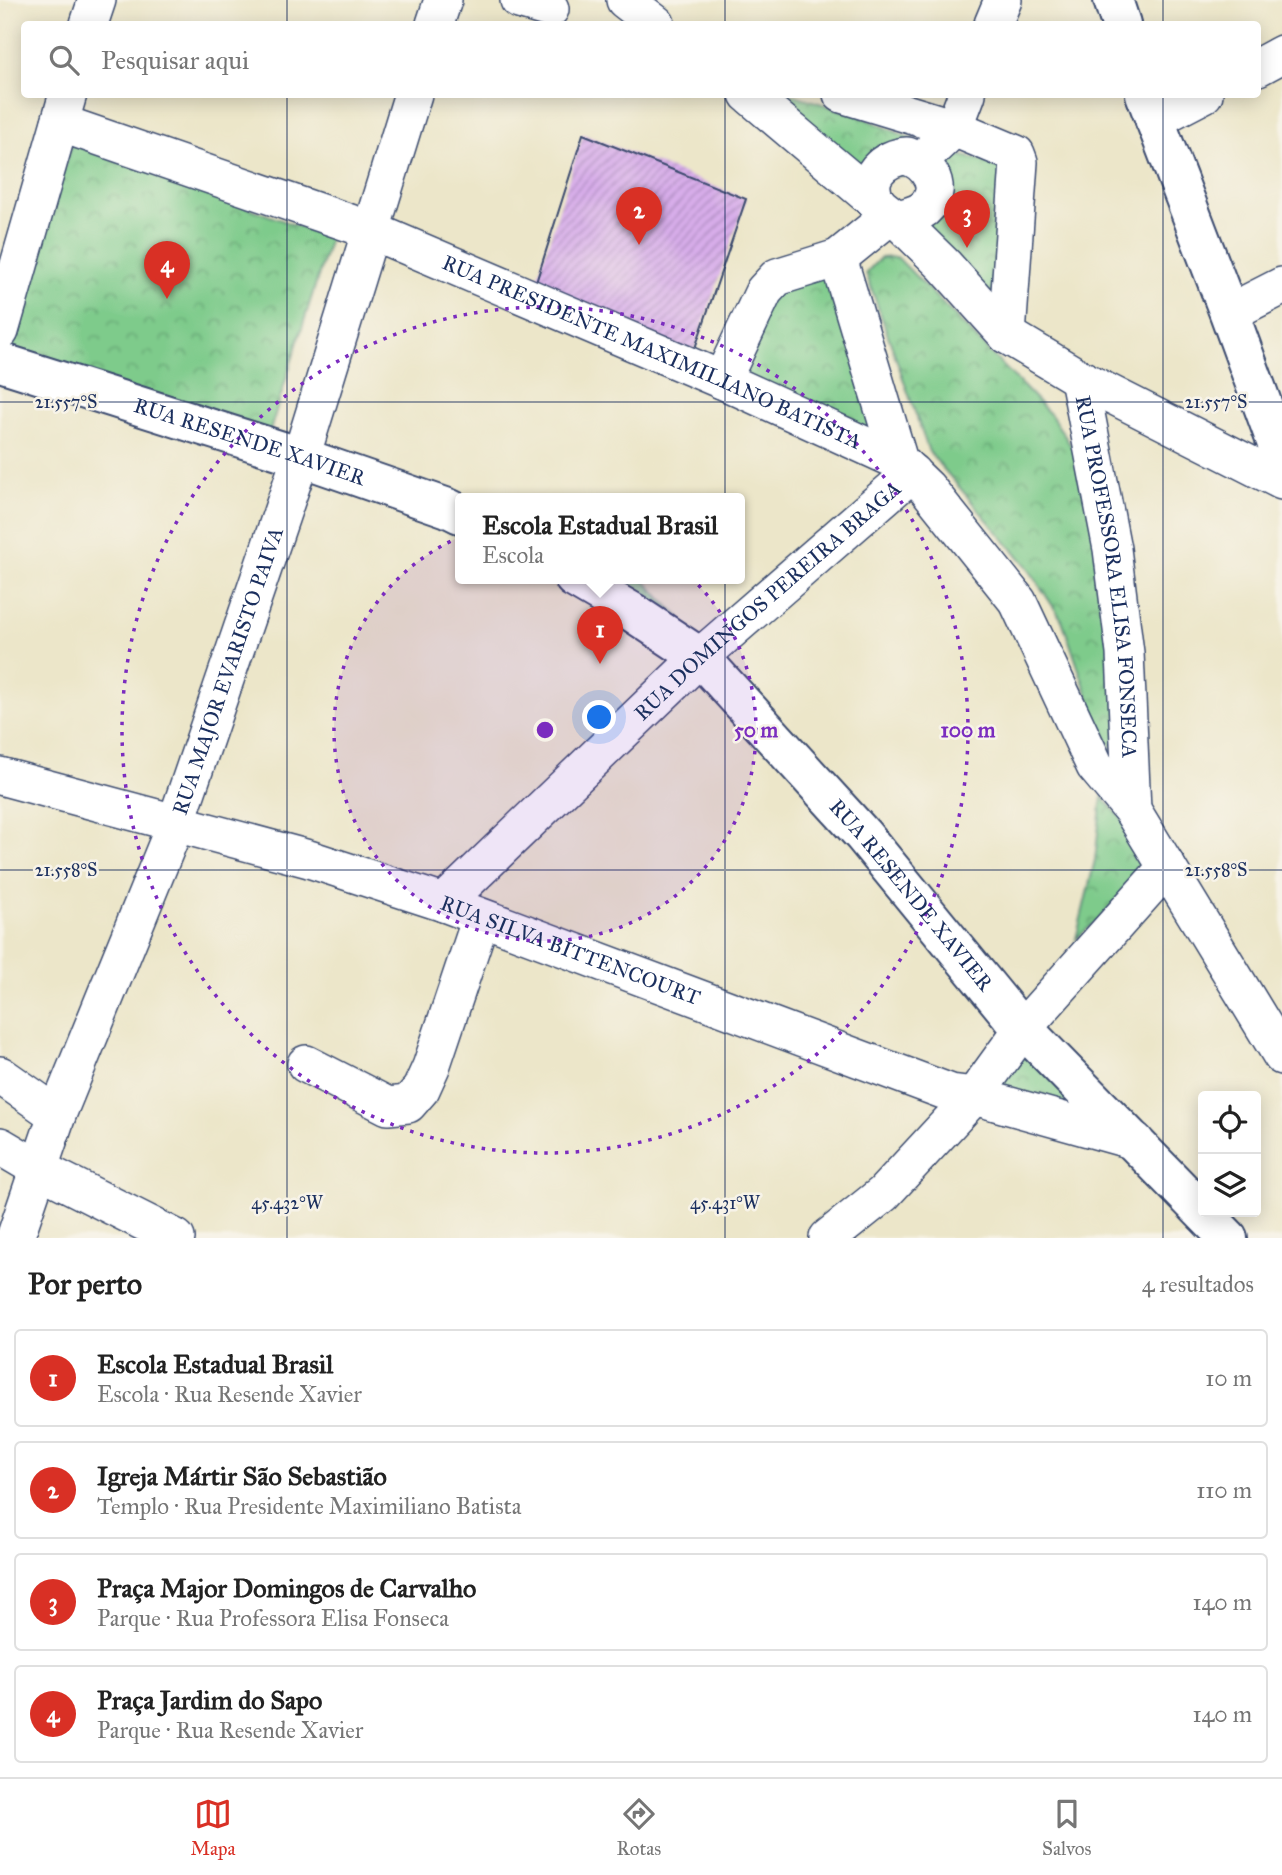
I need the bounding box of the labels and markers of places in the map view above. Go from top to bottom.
pin: 2 [616,187,662,245]
pin: 3 [944,190,990,248]
pin: 4 [144,241,190,299]
pin: 1 [577,606,623,664]
centre of rings [533,718,557,742]

